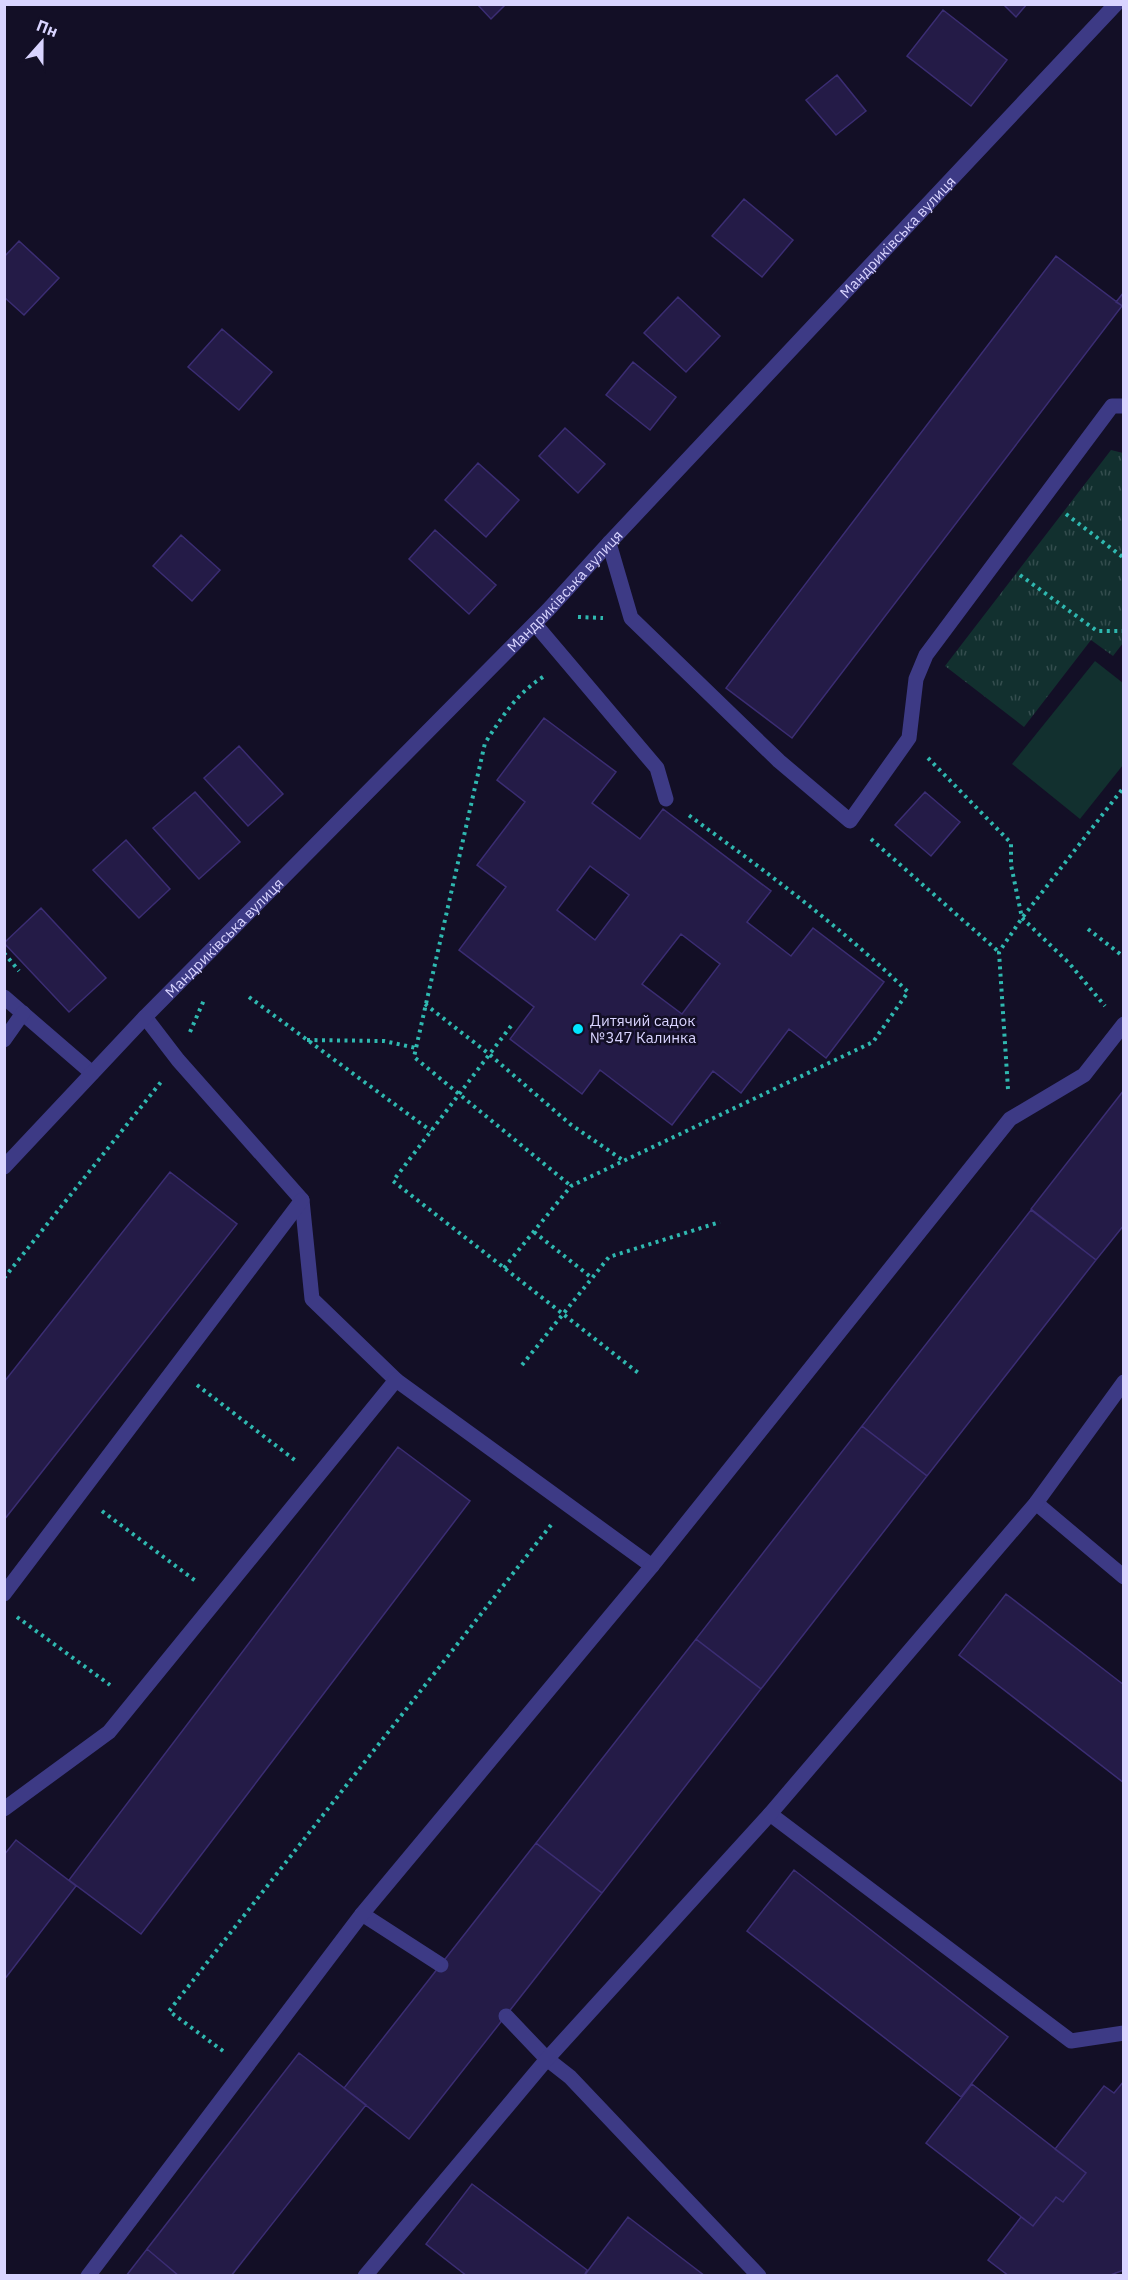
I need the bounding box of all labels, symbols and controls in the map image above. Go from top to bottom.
north arrow [12,12,72,72]
text: Пн [34,15,61,41]
street label: Мандриківська вулиця [835,171,959,302]
street label: Мандриківська вулиця [503,525,626,656]
street label: Мандриківська вулиця [161,873,287,1001]
place label: Дитячий садок №347 Калинка [590,1011,696,1047]
marker: Дитячий садок №347 Калинка [571,1022,585,1036]

